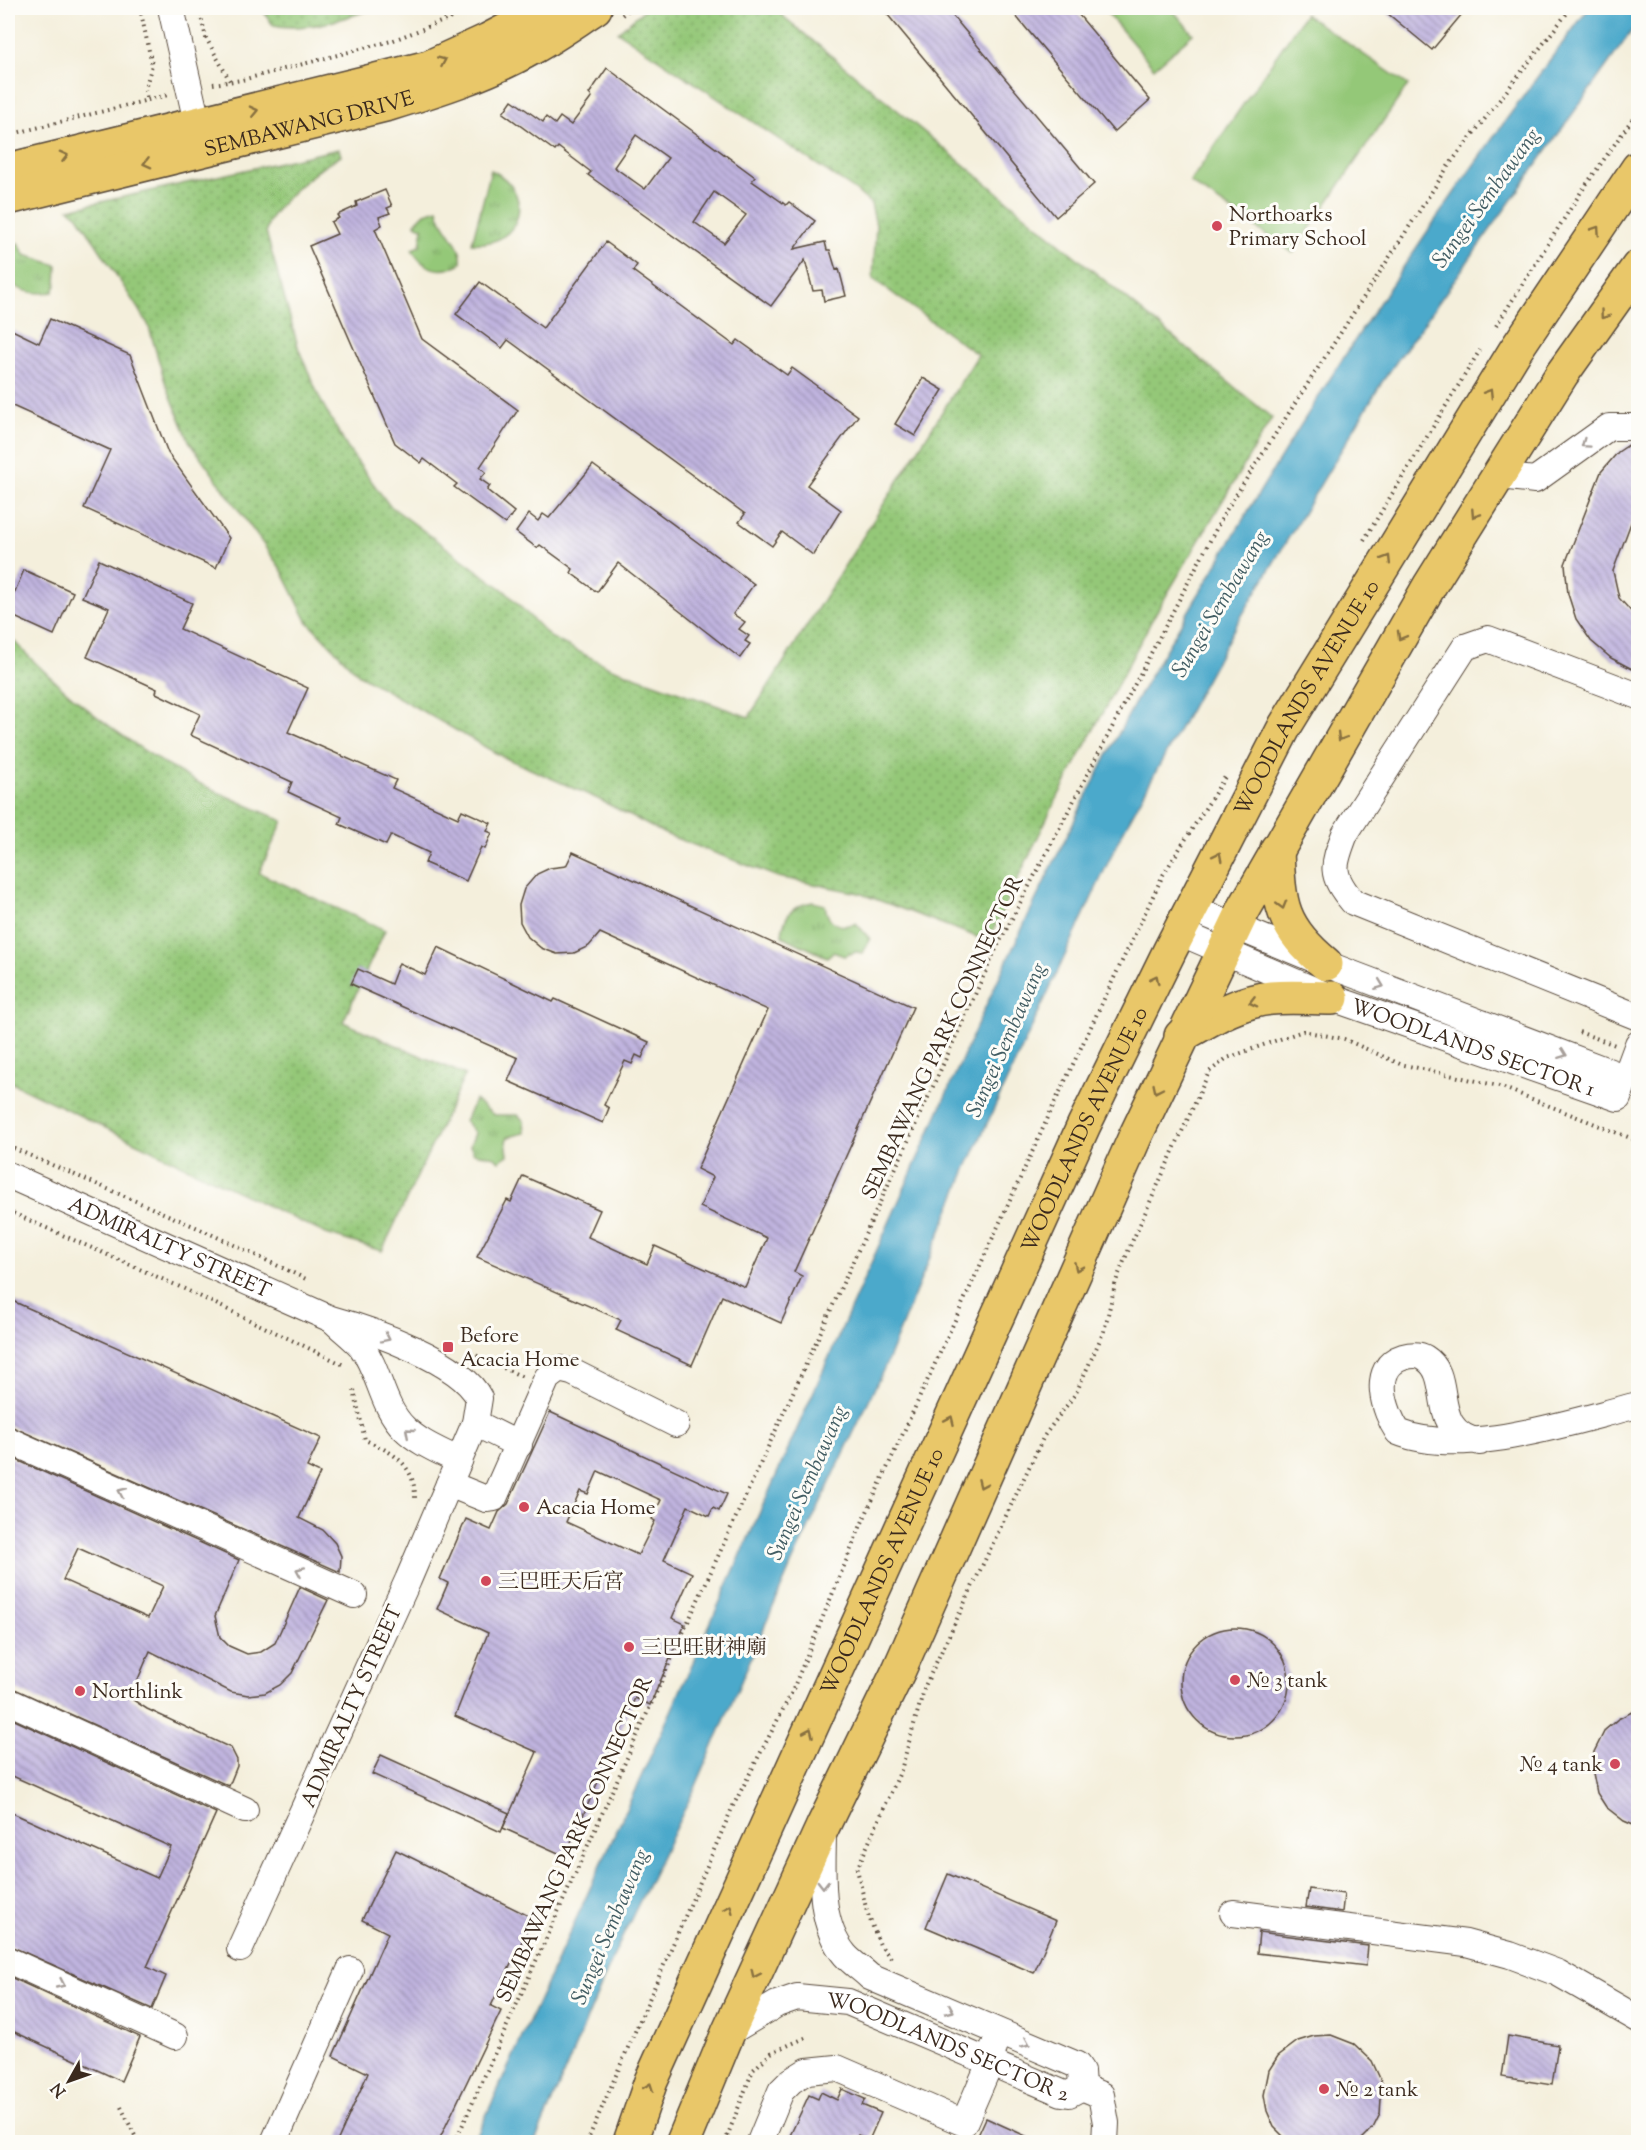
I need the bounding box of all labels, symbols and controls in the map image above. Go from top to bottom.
one-way arrow [436,56,447,68]
street label: SEMBAWANG DRIVE [201,84,418,166]
one-way arrow [249,105,259,118]
water label: Sungei Sembawang [1426,122,1550,275]
one-way arrow [59,151,69,164]
one-way arrow [142,155,152,168]
place label: Northoarks Primary School [1229,201,1367,255]
marker: Northoarks Primary School [1210,219,1224,233]
one-way arrow [1589,226,1600,237]
one-way arrow [1600,308,1611,319]
one-way arrow [1481,389,1493,399]
one-way arrow [1581,437,1592,448]
one-way arrow [1472,507,1483,518]
water label: Sungei Sembawang [1165,525,1278,684]
one-way arrow [1380,555,1392,565]
street label: WOODLANDS AVENUE 10 [1228,575,1388,822]
one-way arrow [1397,630,1408,640]
one-way arrow [1337,731,1349,741]
one-way arrow [1211,852,1222,863]
street label: SEMBAWANG PARK CONNECTOR [855,871,1032,1205]
one-way arrow [1275,900,1287,910]
water label: Sungei Sembawang [959,957,1056,1123]
one-way arrow [1148,975,1160,986]
one-way arrow [1374,978,1385,990]
street label: WOODLANDS SECTOR 1 [1346,993,1599,1106]
one-way arrow [1248,995,1258,1008]
street label: WOODLANDS AVENUE 10 [1015,1002,1157,1258]
one-way arrow [1557,1047,1568,1059]
one-way arrow [1153,1083,1165,1094]
street label: ADMIRALTY STREET [63,1191,275,1307]
one-way arrow [1073,1261,1085,1272]
place label: Before Acacia Home [460,1322,580,1376]
one-way arrow [380,1330,391,1342]
marker: Before Acacia Home [441,1340,455,1354]
water label: Sungei Sembawang [760,1400,857,1566]
one-way arrow [943,1415,955,1426]
one-way arrow [405,1428,416,1439]
street label: WOODLANDS AVENUE 10 [815,1444,953,1701]
one-way arrow [977,1478,989,1489]
one-way arrow [118,1487,129,1499]
place label: Acacia Home [536,1494,656,1524]
marker: Acacia Home [517,1500,531,1514]
one-way arrow [296,1567,307,1579]
place label: 三巴旺天后宮 [498,1568,624,1598]
marker: 三巴旺天后宮 [479,1574,493,1588]
street label: ADMIRALTY STREET [295,1600,411,1813]
place label: 三巴旺財神廟 [641,1634,767,1664]
marker: 三巴旺財神廟 [622,1640,636,1654]
place label: № 3 tank [1246,1667,1329,1697]
street label: SEMBAWANG PARK CONNECTOR [490,1672,662,2008]
marker: № 3 tank [1228,1673,1242,1687]
place label: Northlink [92,1678,184,1708]
marker: Northlink [73,1684,87,1698]
one-way arrow [802,1727,814,1738]
place label: № 4 tank [1519,1751,1604,1781]
marker: № 4 tank [1608,1757,1622,1771]
water label: Sungei Sembawang [565,1844,659,2010]
one-way arrow [817,1880,829,1889]
one-way arrow [722,1905,734,1916]
one-way arrow [750,1968,762,1979]
one-way arrow [54,1977,65,1989]
street label: WOODLANDS SECTOR 2 [825,1987,1070,2111]
one-way arrow [943,2003,954,2015]
one-way arrow [1020,2036,1031,2048]
north arrow [39,2051,99,2111]
place label: № 2 tank [1335,2076,1419,2106]
text: N [46,2077,72,2101]
one-way arrow [642,2082,655,2093]
marker: № 2 tank [1317,2082,1331,2096]

